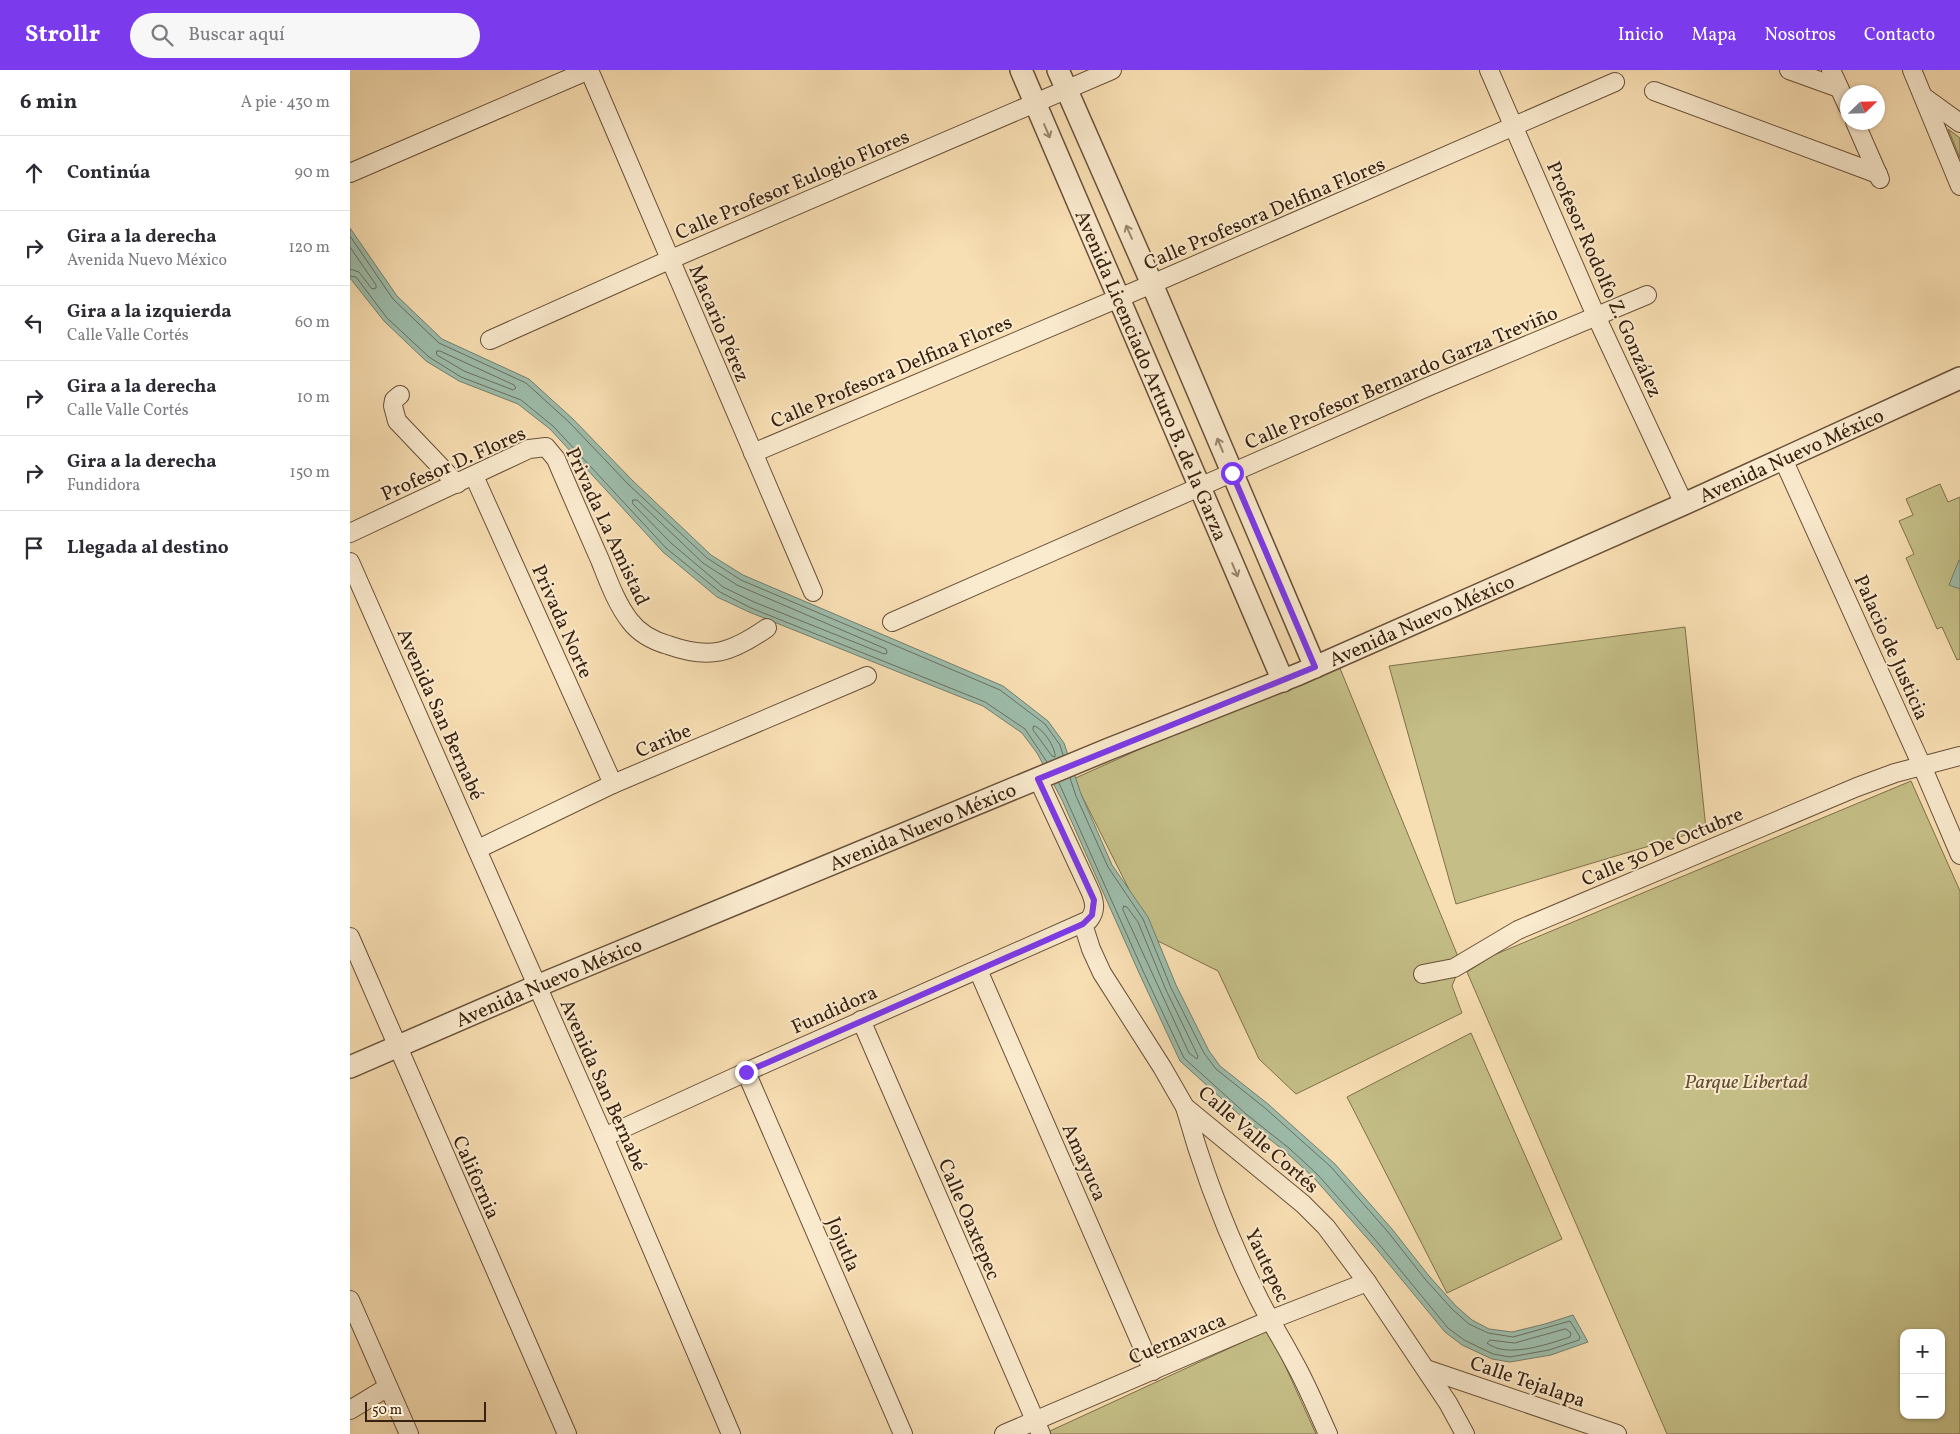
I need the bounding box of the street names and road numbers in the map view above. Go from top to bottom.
street label: Calle Profesor Eulogio Flores [671,124,914,248]
street label: Calle Profesora Delfina Flores [1140,151,1390,278]
street label: Profesor Rodolfo Z. González [1538,157,1668,402]
street label: Avenida Licenciado Arturo B. de la Garza [1067,206,1233,546]
street label: Macario Pérez [681,261,755,387]
street label: Calle Profesor Bernardo Garza Treviño [1241,300,1563,458]
street label: Calle Profesora Delfina Flores [767,309,1017,436]
street label: Avenida Nuevo México [1695,403,1889,511]
street label: Profesor D. Flores [377,420,531,509]
street label: Privada La Amistad [557,443,655,611]
street label: Privada Norte [524,560,599,683]
street label: Avenida Nuevo México [1325,569,1519,675]
street label: Palacio de Justicia [1846,571,1935,725]
street label: Avenida San Bernabé [389,624,490,805]
street label: Caribe [632,718,696,766]
street label: Avenida Nuevo México [825,777,1021,879]
street label: Calle 30 De Octubre [1578,801,1748,895]
street label: Avenida Nuevo México [452,932,647,1036]
street label: Fundidora [787,979,882,1042]
street label: Avenida San Bernabé [552,995,653,1176]
street label: Calle Valle Cortés [1191,1080,1324,1201]
street label: Amayuca [1054,1120,1113,1206]
street label: California [444,1132,506,1224]
street label: Calle Oaxtepec [930,1155,1006,1285]
street label: Jojutla [818,1213,866,1277]
street label: Yautepec [1237,1224,1296,1307]
street label: Cuernavaca [1125,1307,1231,1373]
street label: Calle Tejalapa [1466,1350,1589,1416]

